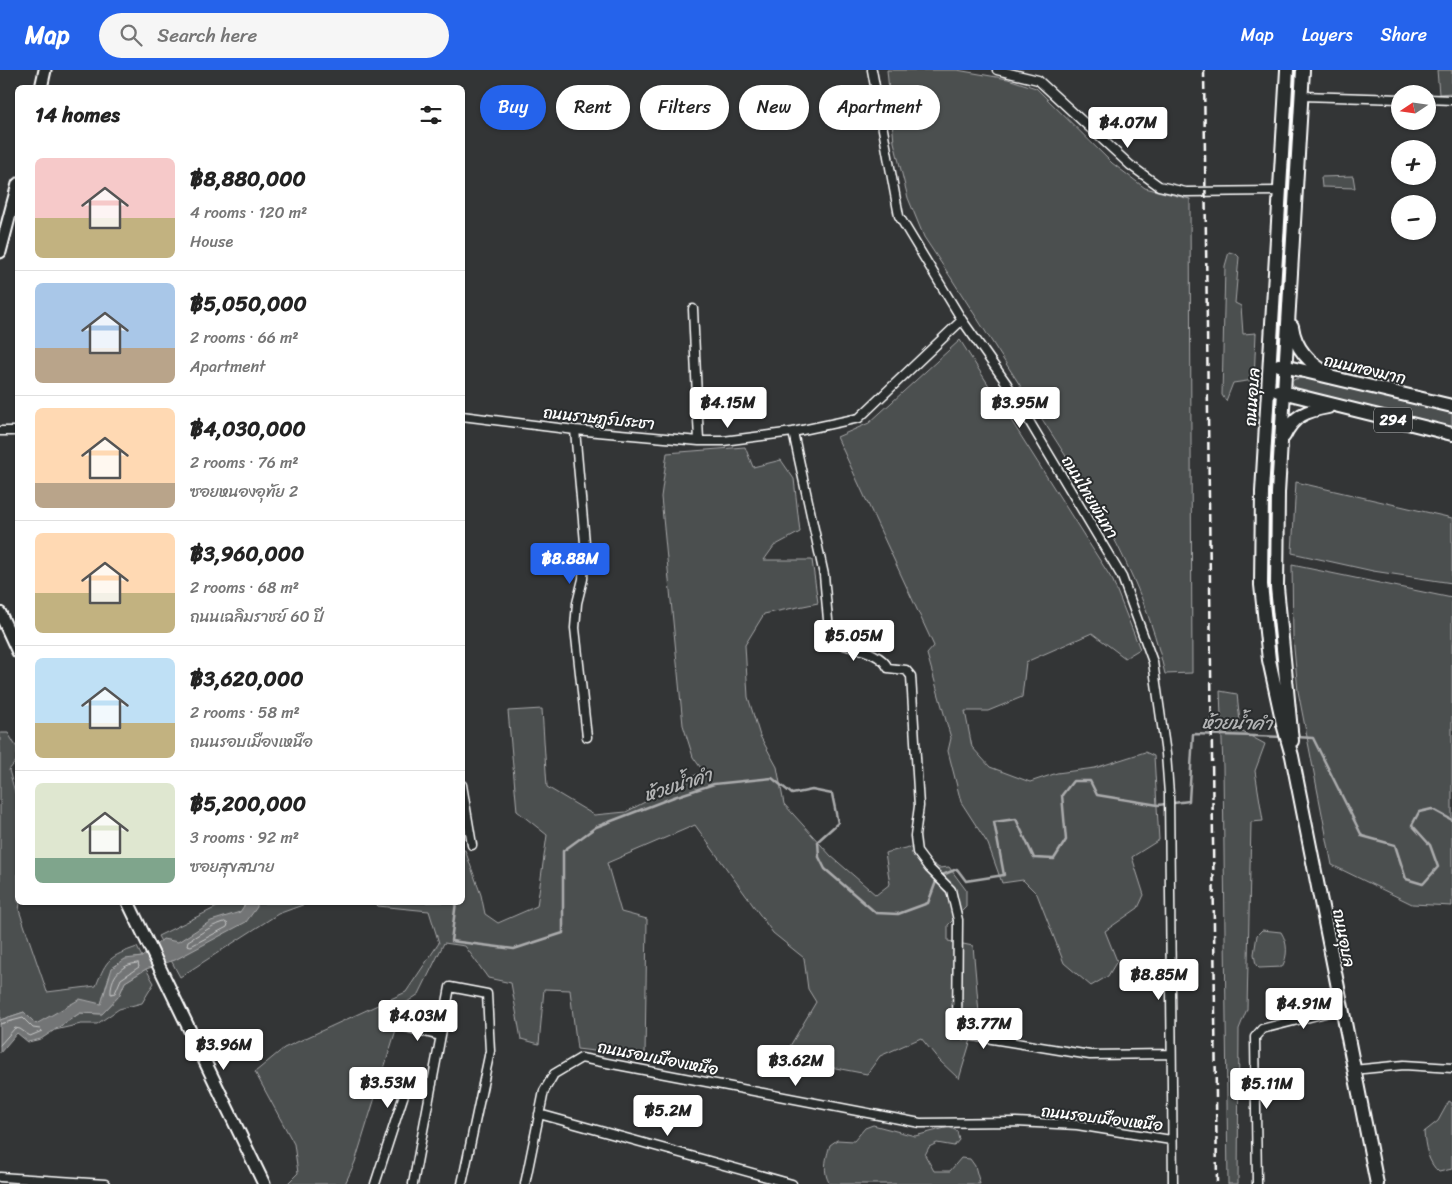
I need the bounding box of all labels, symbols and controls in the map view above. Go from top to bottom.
search box [99,13,449,58]
text: Map [25,14,69,56]
text: Search here [157,19,257,52]
text: Map [1241,19,1274,51]
text: Layers [1302,19,1353,51]
text: Share [1381,19,1427,51]
icon: search [117,21,145,49]
chip: Buy [480,85,546,130]
chip: Rent [556,85,630,130]
chip: Filters [640,85,729,130]
chip: New [739,85,809,130]
chip: Apartment [819,85,940,130]
north arrow [1391,85,1436,130]
map controls [1391,85,1436,240]
text: 14 homes [35,96,120,134]
icon: filters [417,101,445,129]
pin: ฿4.07M [1087,106,1169,149]
text: ฿4.07M [1099,108,1157,137]
button: + [1391,140,1436,185]
text: ฿8,880,000 [190,160,306,198]
icon: home [75,178,135,238]
button: − [1391,195,1436,240]
text: 4 rooms · 120 m² [190,198,307,227]
text: House [190,227,233,256]
text: ฿5,050,000 [190,285,307,323]
icon: home [75,303,135,363]
text: 2 rooms · 66 m² [190,323,299,352]
street label: ถนนทองมาก [1321,345,1409,393]
text: Apartment [190,352,266,381]
street label: ถนนอุบล [1235,367,1269,427]
pin: ฿4.15M [687,386,769,429]
pin: ฿3.95M [979,386,1061,429]
text: ฿4.15M [701,388,755,417]
text: ฿3.95M [992,388,1048,417]
street label: ถนนราษฎร์ประชา [542,398,656,438]
road number: 294 [1374,408,1412,432]
text: ฿4,030,000 [190,410,306,448]
icon: home [75,428,135,488]
text: 2 rooms · 76 m² [190,448,299,477]
street label: ถนนไทยพันทา [1053,449,1127,545]
text: ซอยหนองอุทัย 2 [190,477,298,506]
text: ฿3,960,000 [190,535,304,573]
pin: ฿8.88M [529,542,611,585]
text: ฿8.88M [541,544,599,573]
icon: home [75,553,135,613]
text: 2 rooms · 68 m² [190,573,299,602]
text: ถนนเฉลิมราชย์ 60 ปี [190,602,324,631]
pin: ฿5.05M [813,620,895,662]
text: ฿5.05M [825,621,883,650]
text: ฿3,620,000 [190,660,303,698]
icon: home [75,678,135,738]
text: 2 rooms · 58 m² [190,698,300,727]
water label: ห้วยน้ำคำ [1201,706,1274,740]
text: ถนนรอบเมืองเหนือ [190,727,313,756]
water label: ห้วยน้ำคำ [640,758,718,811]
text: ฿5,200,000 [190,785,306,823]
icon: home [75,803,135,863]
text: 3 rooms · 92 m² [190,823,299,852]
text: ซอยสุขสบาย [190,852,274,881]
street label: ถนนอุบล [1324,906,1364,970]
pin: ฿8.85M [1118,958,1200,1001]
text: ฿8.85M [1130,960,1188,989]
pin: ฿4.91M [1263,988,1345,1030]
text: ฿4.91M [1277,989,1331,1018]
pin: ฿4.03M [377,1000,459,1042]
text: ฿4.03M [389,1001,447,1030]
pin: ฿3.77M [943,1008,1025,1050]
text: ฿3.77M [956,1009,1012,1038]
pin: ฿3.96M [183,1028,265,1071]
text: ฿3.96M [196,1030,252,1059]
street label: ถนนรอบเมืองเหนือ [595,1032,721,1084]
pin: ฿3.62M [755,1044,837,1087]
text: ฿3.62M [768,1046,824,1075]
pin: ฿3.53M [347,1066,429,1109]
text: ฿3.53M [360,1068,416,1097]
pin: ฿5.11M [1226,1068,1308,1110]
text: ฿5.11M [1241,1069,1293,1098]
pin: ฿5.2M [633,1094,703,1137]
text: ฿5.2M [644,1096,692,1125]
street label: ถนนรอบเมืองเหนือ [1039,1096,1165,1140]

